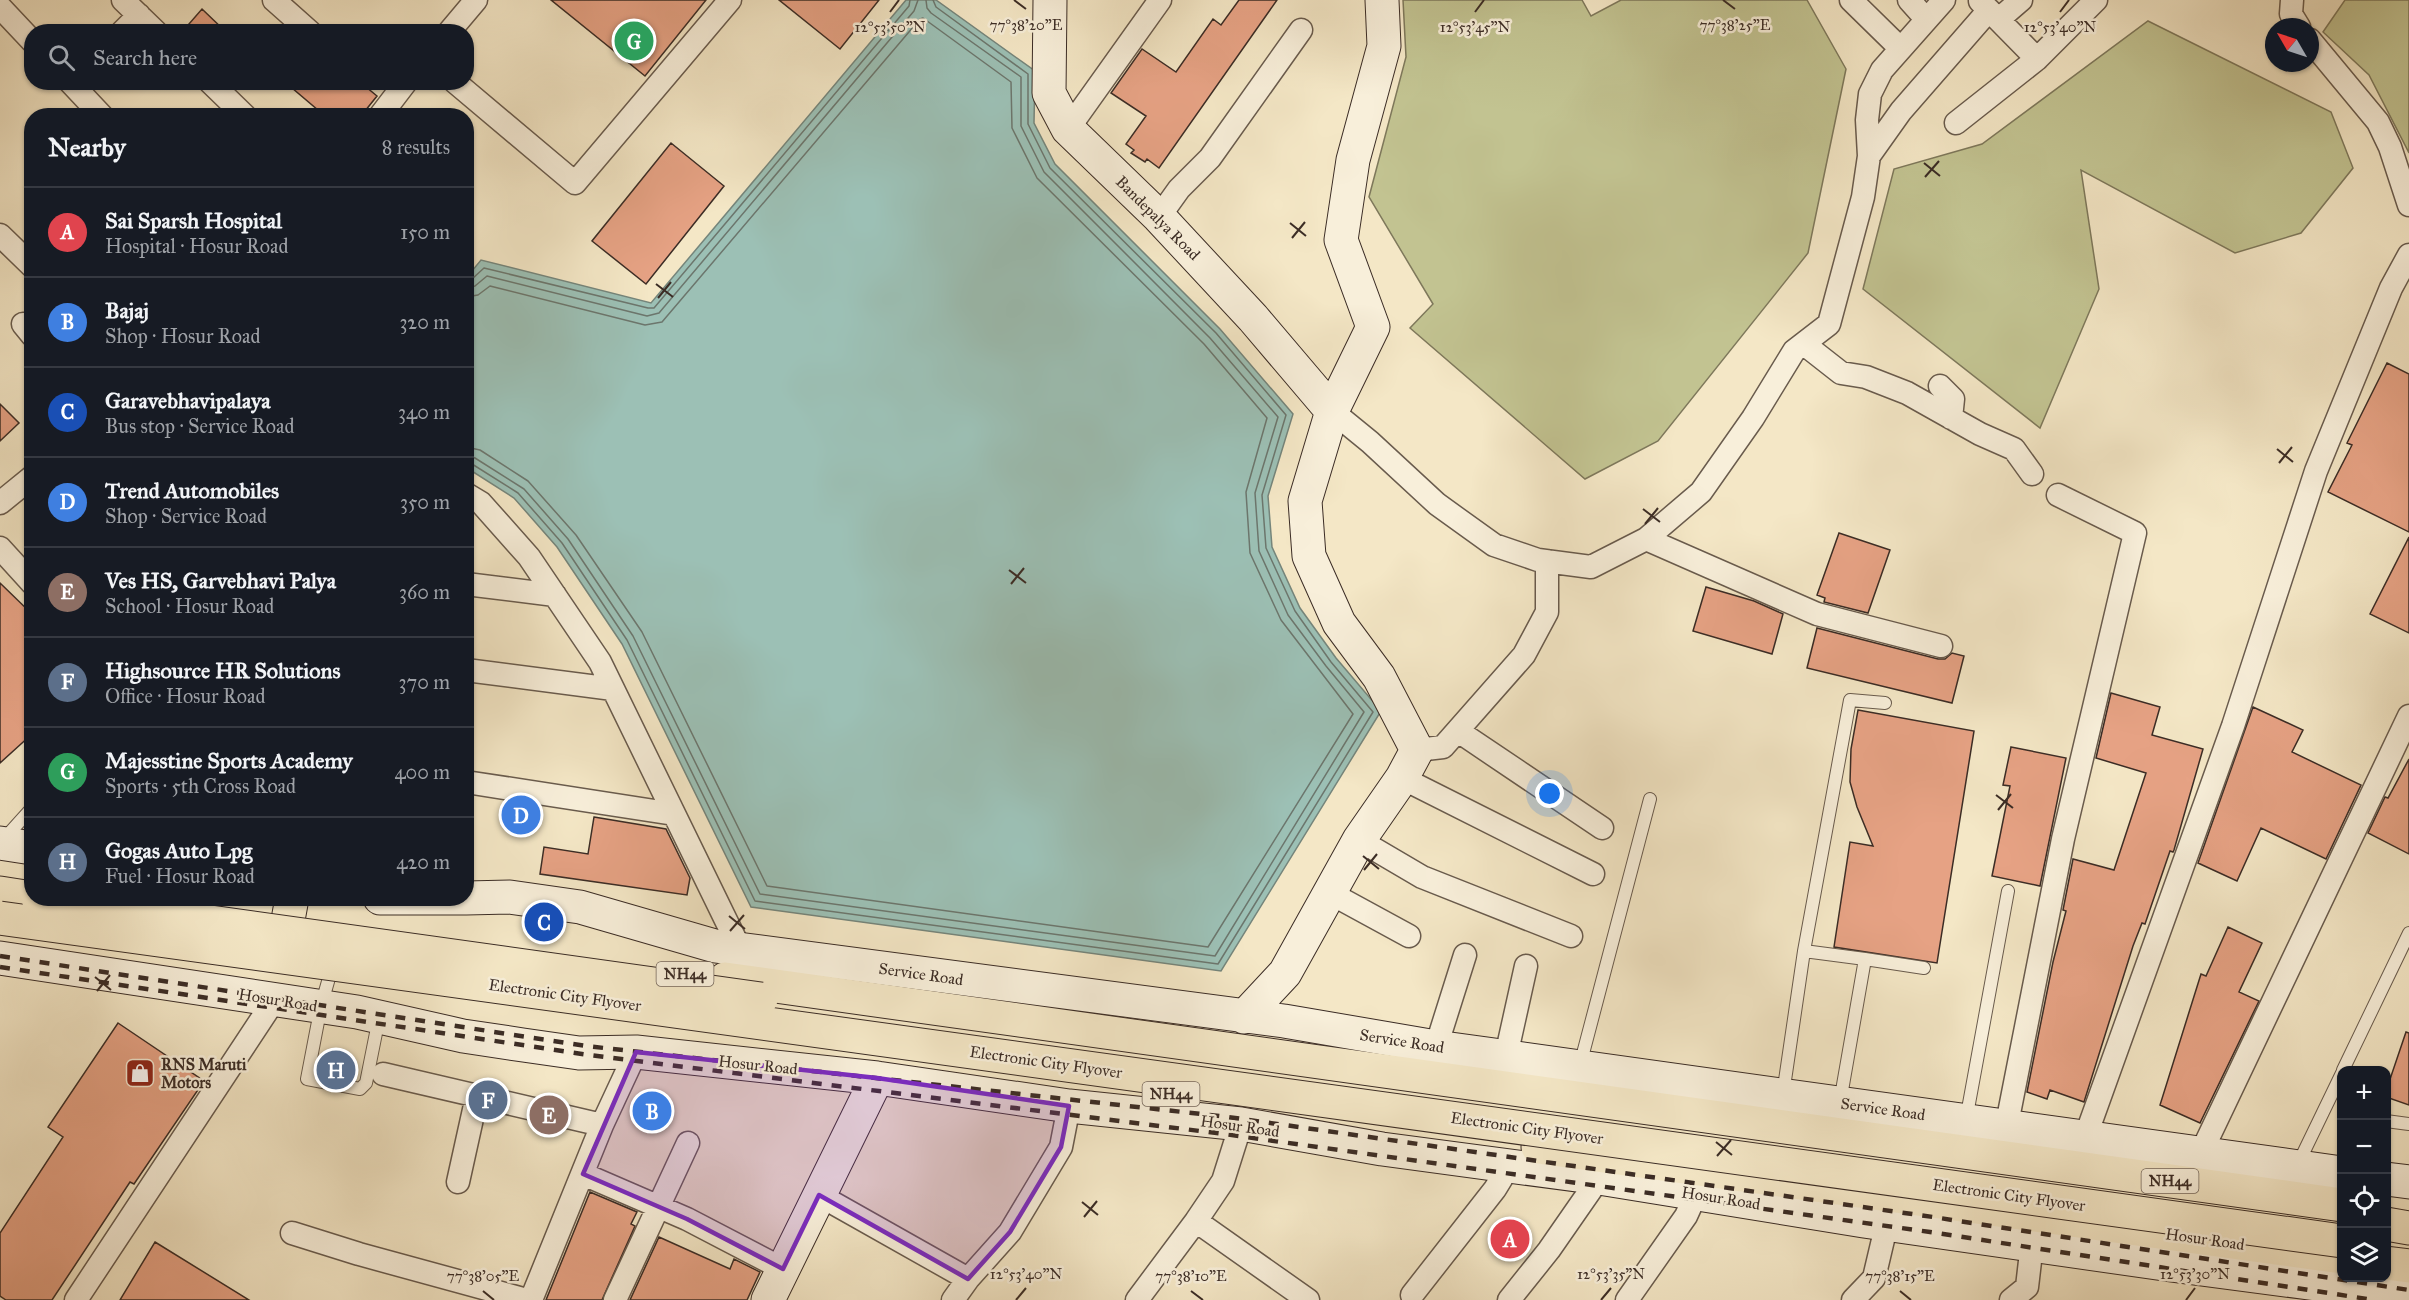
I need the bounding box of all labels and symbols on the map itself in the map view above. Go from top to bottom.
text: 77°38'20"E [989,16,1063,34]
text: 77°38'25"E [1699,16,1771,34]
pin: G [614,18,654,63]
text: 12°53'50"N [855,18,926,36]
text: 12°53'45"N [1440,18,1511,36]
text: 12°53'40"N [2024,18,2096,36]
north arrow [2265,18,2319,72]
street label: Bandepalya Road [1112,172,1204,264]
your location [1535,779,1564,808]
pin: D [502,792,540,838]
pin: C [524,900,564,944]
street label: Service Road [878,959,964,989]
road number: NH44 [656,962,714,986]
street label: Electronic City Flyover [487,975,643,1015]
street label: Hosur Road [237,984,319,1016]
street label: Service Road [1358,1025,1446,1057]
street label: Electronic City Flyover [968,1042,1124,1082]
pin: H [316,1048,356,1092]
street label: Hosur Road [717,1051,799,1079]
place label: RNS Maruti Motors [161,1055,247,1092]
shop icon: RNS Maruti Motors [124,1057,156,1089]
pin: F [468,1078,508,1122]
road number: NH44 [1142,1082,1200,1106]
pin: B [632,1088,672,1134]
pin: E [530,1092,568,1138]
street label: Service Road [1840,1094,1926,1124]
street label: Electronic City Flyover [1449,1108,1605,1148]
street label: Hosur Road [1199,1111,1281,1141]
road number: NH44 [2142,1169,2198,1193]
street label: Electronic City Flyover [1931,1175,2087,1215]
street label: Hosur Road [1680,1182,1762,1214]
pin: A [1490,1216,1530,1262]
street label: Hosur Road [2164,1224,2246,1254]
text: 12°53'40"N [990,1265,1062,1283]
text: 12°53'35"N [1577,1265,1645,1283]
text: 12°53'30"N [2160,1265,2230,1283]
text: 77°38'05"E [447,1267,520,1285]
text: 77°38'10"E [1155,1267,1227,1285]
text: 77°38'15"E [1865,1267,1935,1285]

